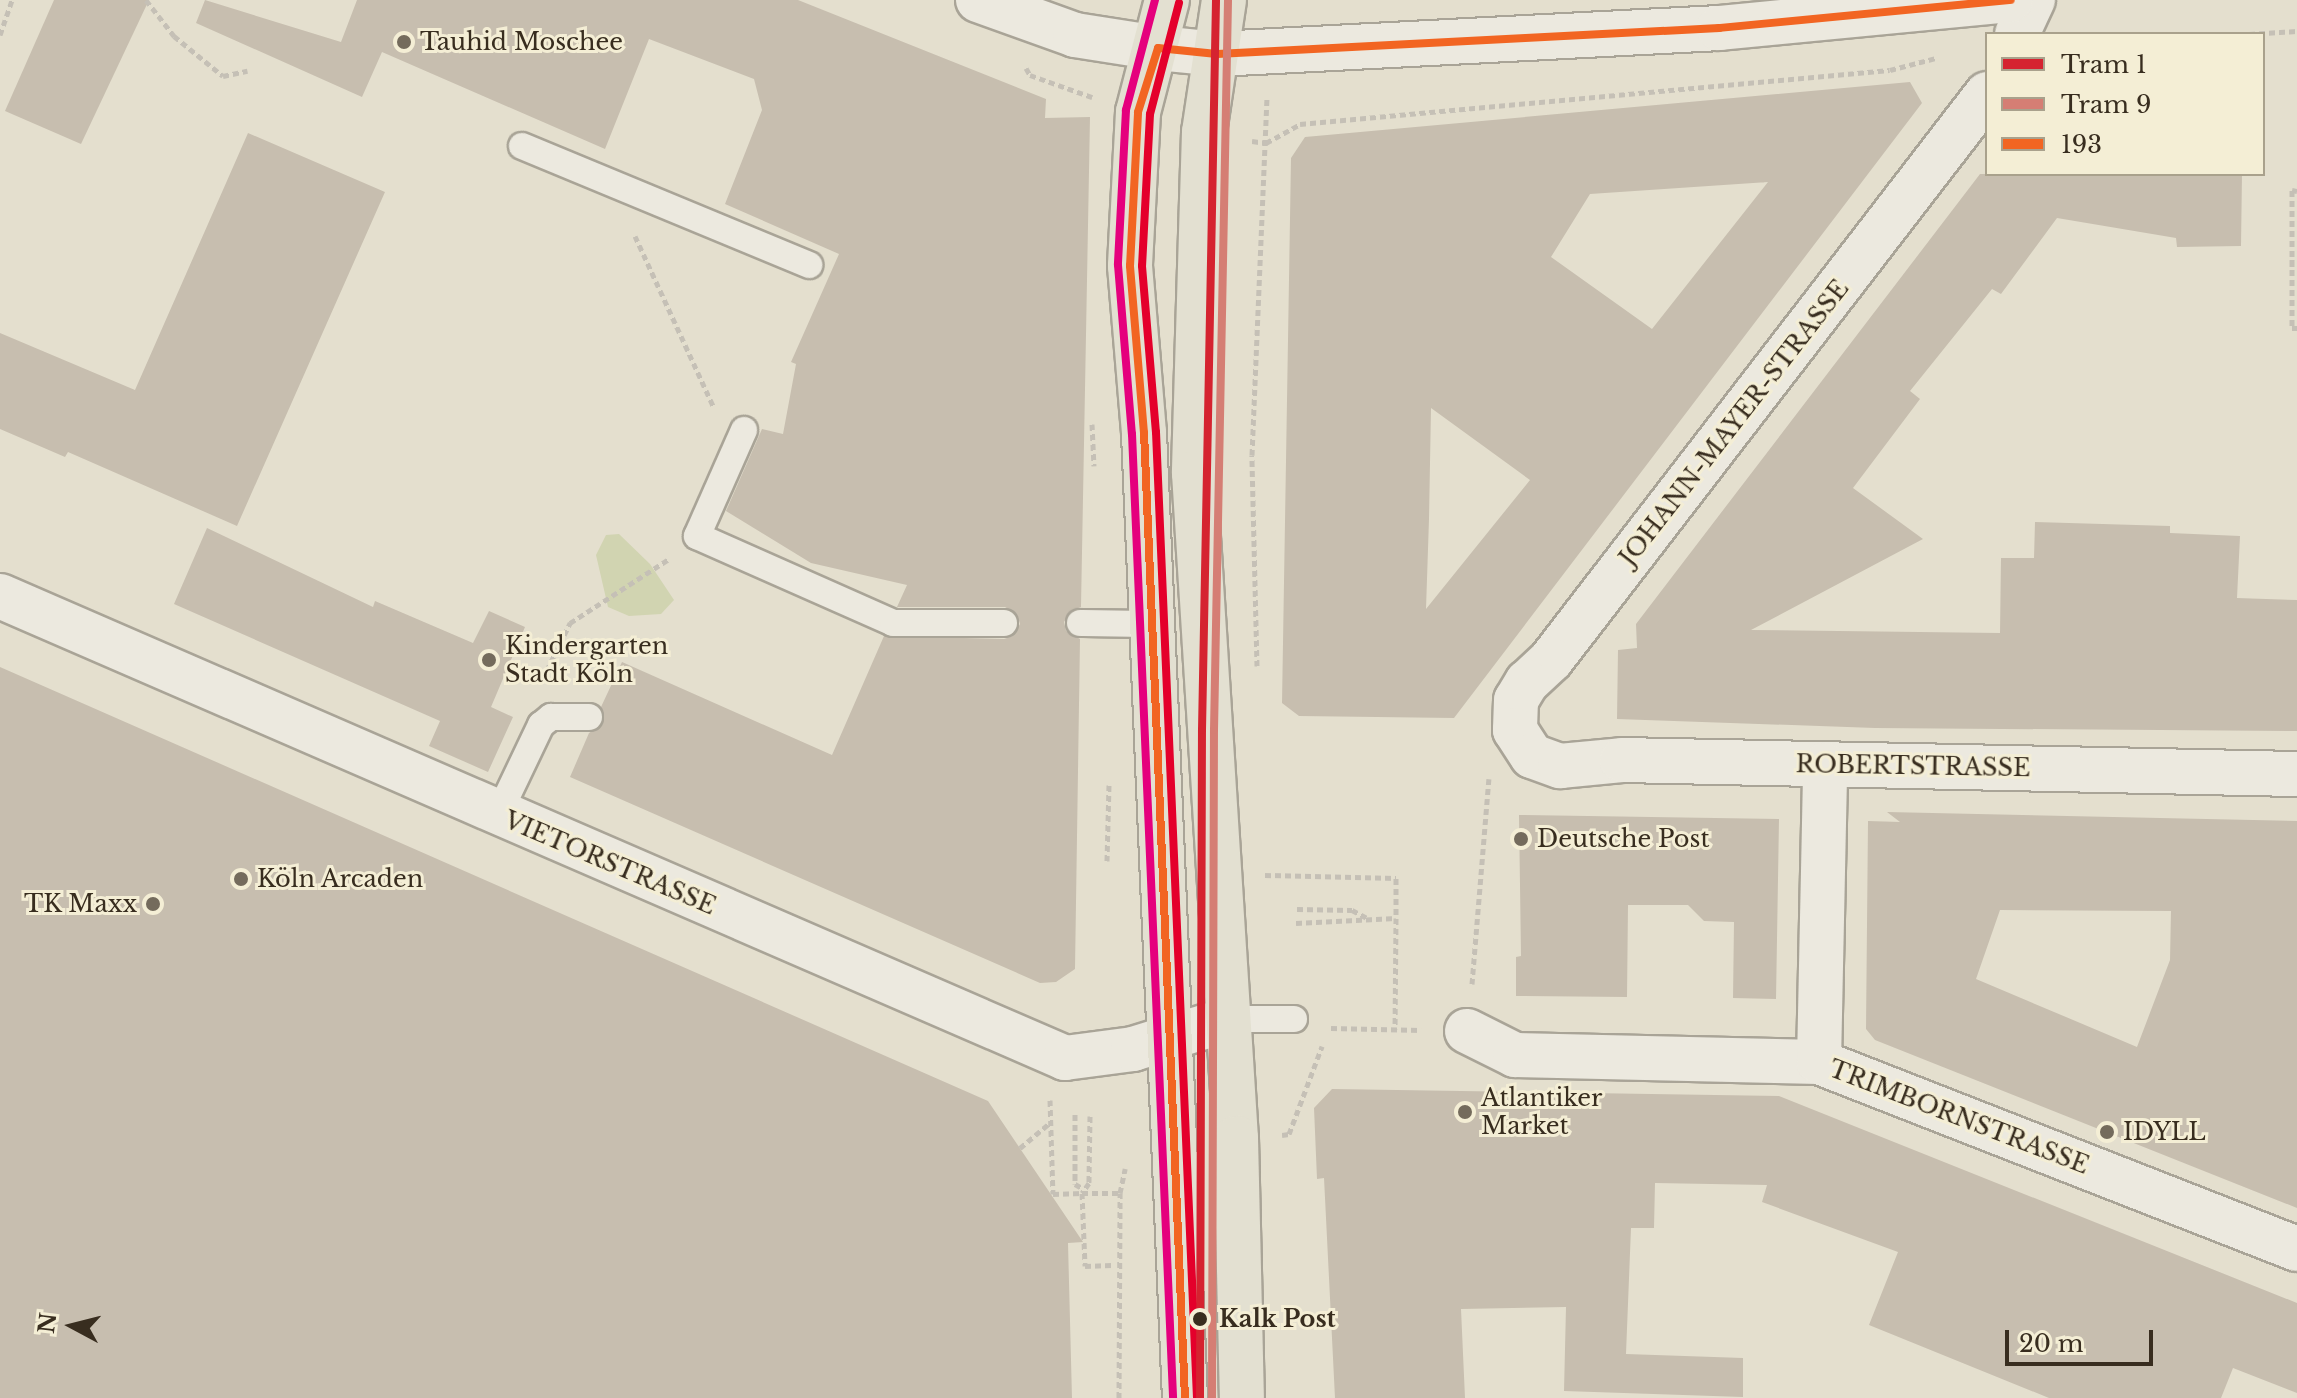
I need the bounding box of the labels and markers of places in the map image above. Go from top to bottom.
place label: Tauhid Moschee [420,28,623,56]
marker: Tauhid Moschee [395,33,413,51]
place label: Kindergarten Stadt Köln [505,632,668,688]
marker: Kindergarten Stadt Köln [480,651,498,669]
place label: Deutsche Post [1537,825,1709,853]
marker: Deutsche Post [1512,830,1530,848]
place label: Köln Arcaden [257,865,424,893]
marker: Köln Arcaden [232,870,250,888]
place label: TK Maxx [23,890,137,918]
marker: TK Maxx [144,895,162,913]
place label: Atlantiker Market [1481,1084,1602,1140]
marker: Atlantiker Market [1456,1103,1474,1121]
place label: IDYLL [2123,1118,2206,1146]
marker: IDYLL [2098,1123,2116,1141]
place label: Kalk Post [1219,1305,1336,1333]
marker: Kalk Post [1188,1307,1212,1331]

